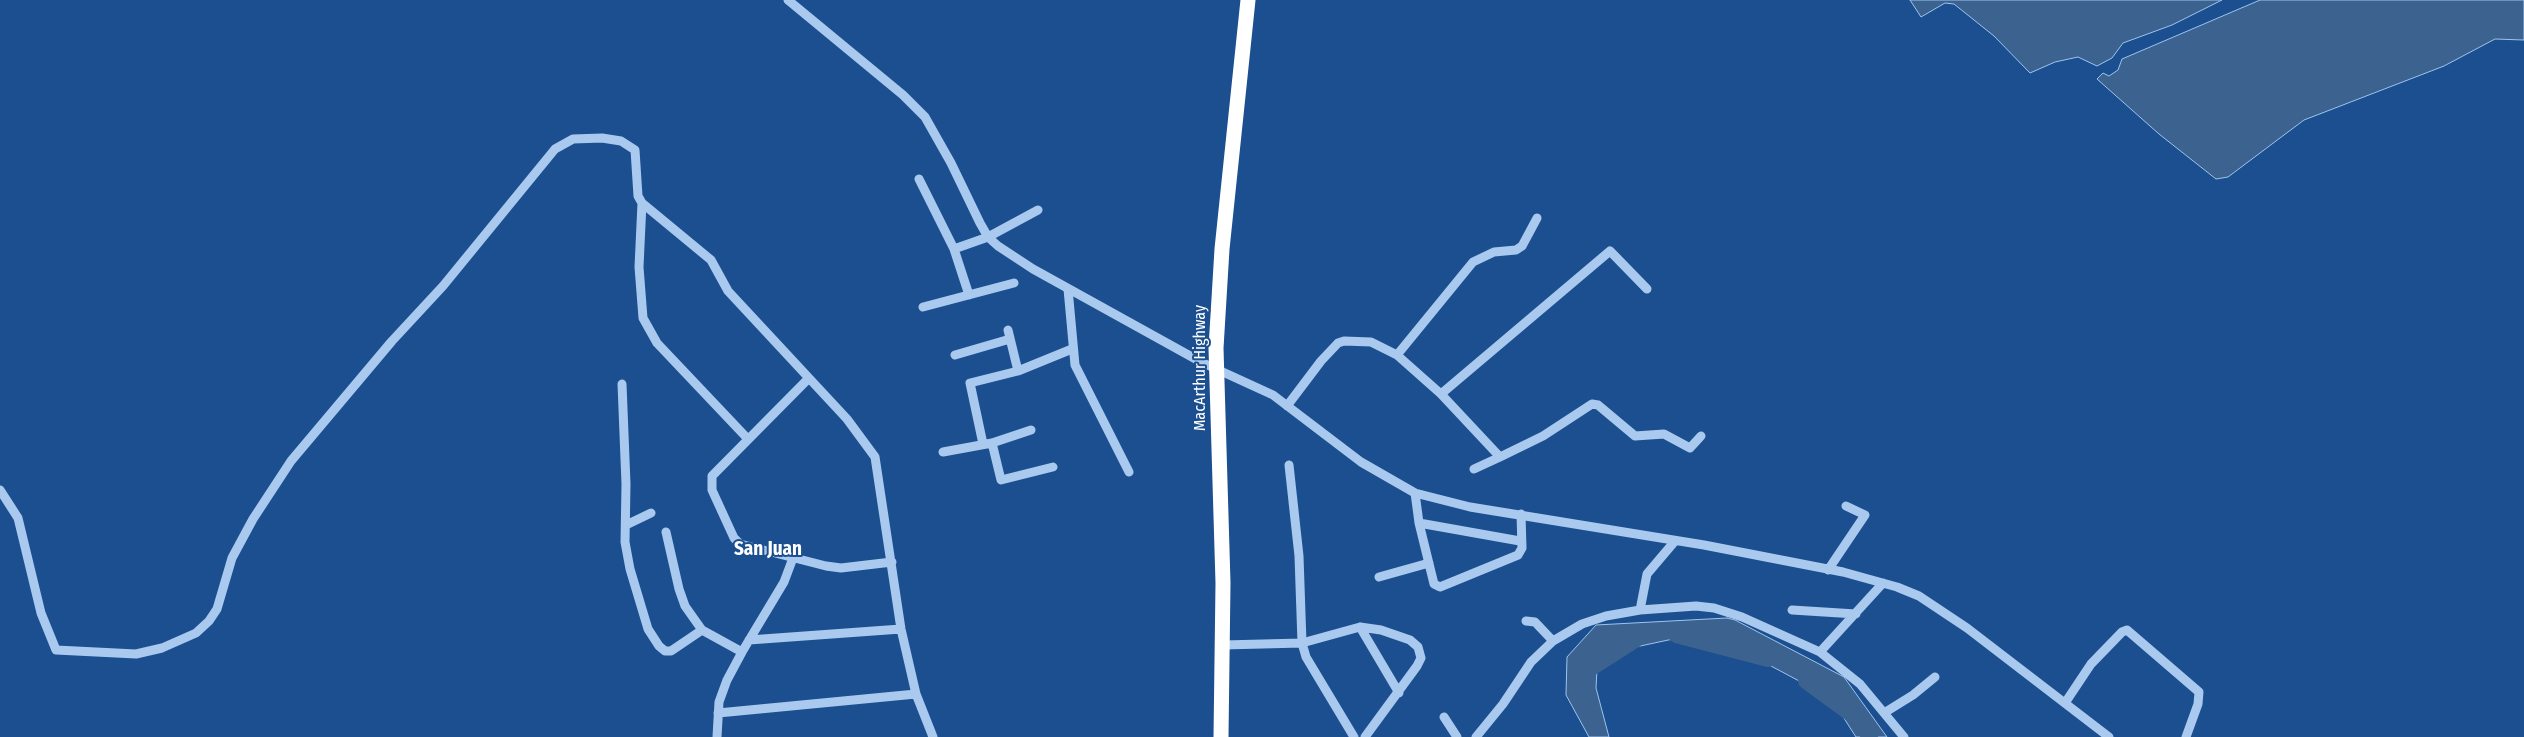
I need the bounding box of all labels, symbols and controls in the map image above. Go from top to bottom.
street label: MacArthur Highway [1191,305,1211,431]
district label: San Juan [734,539,802,561]

